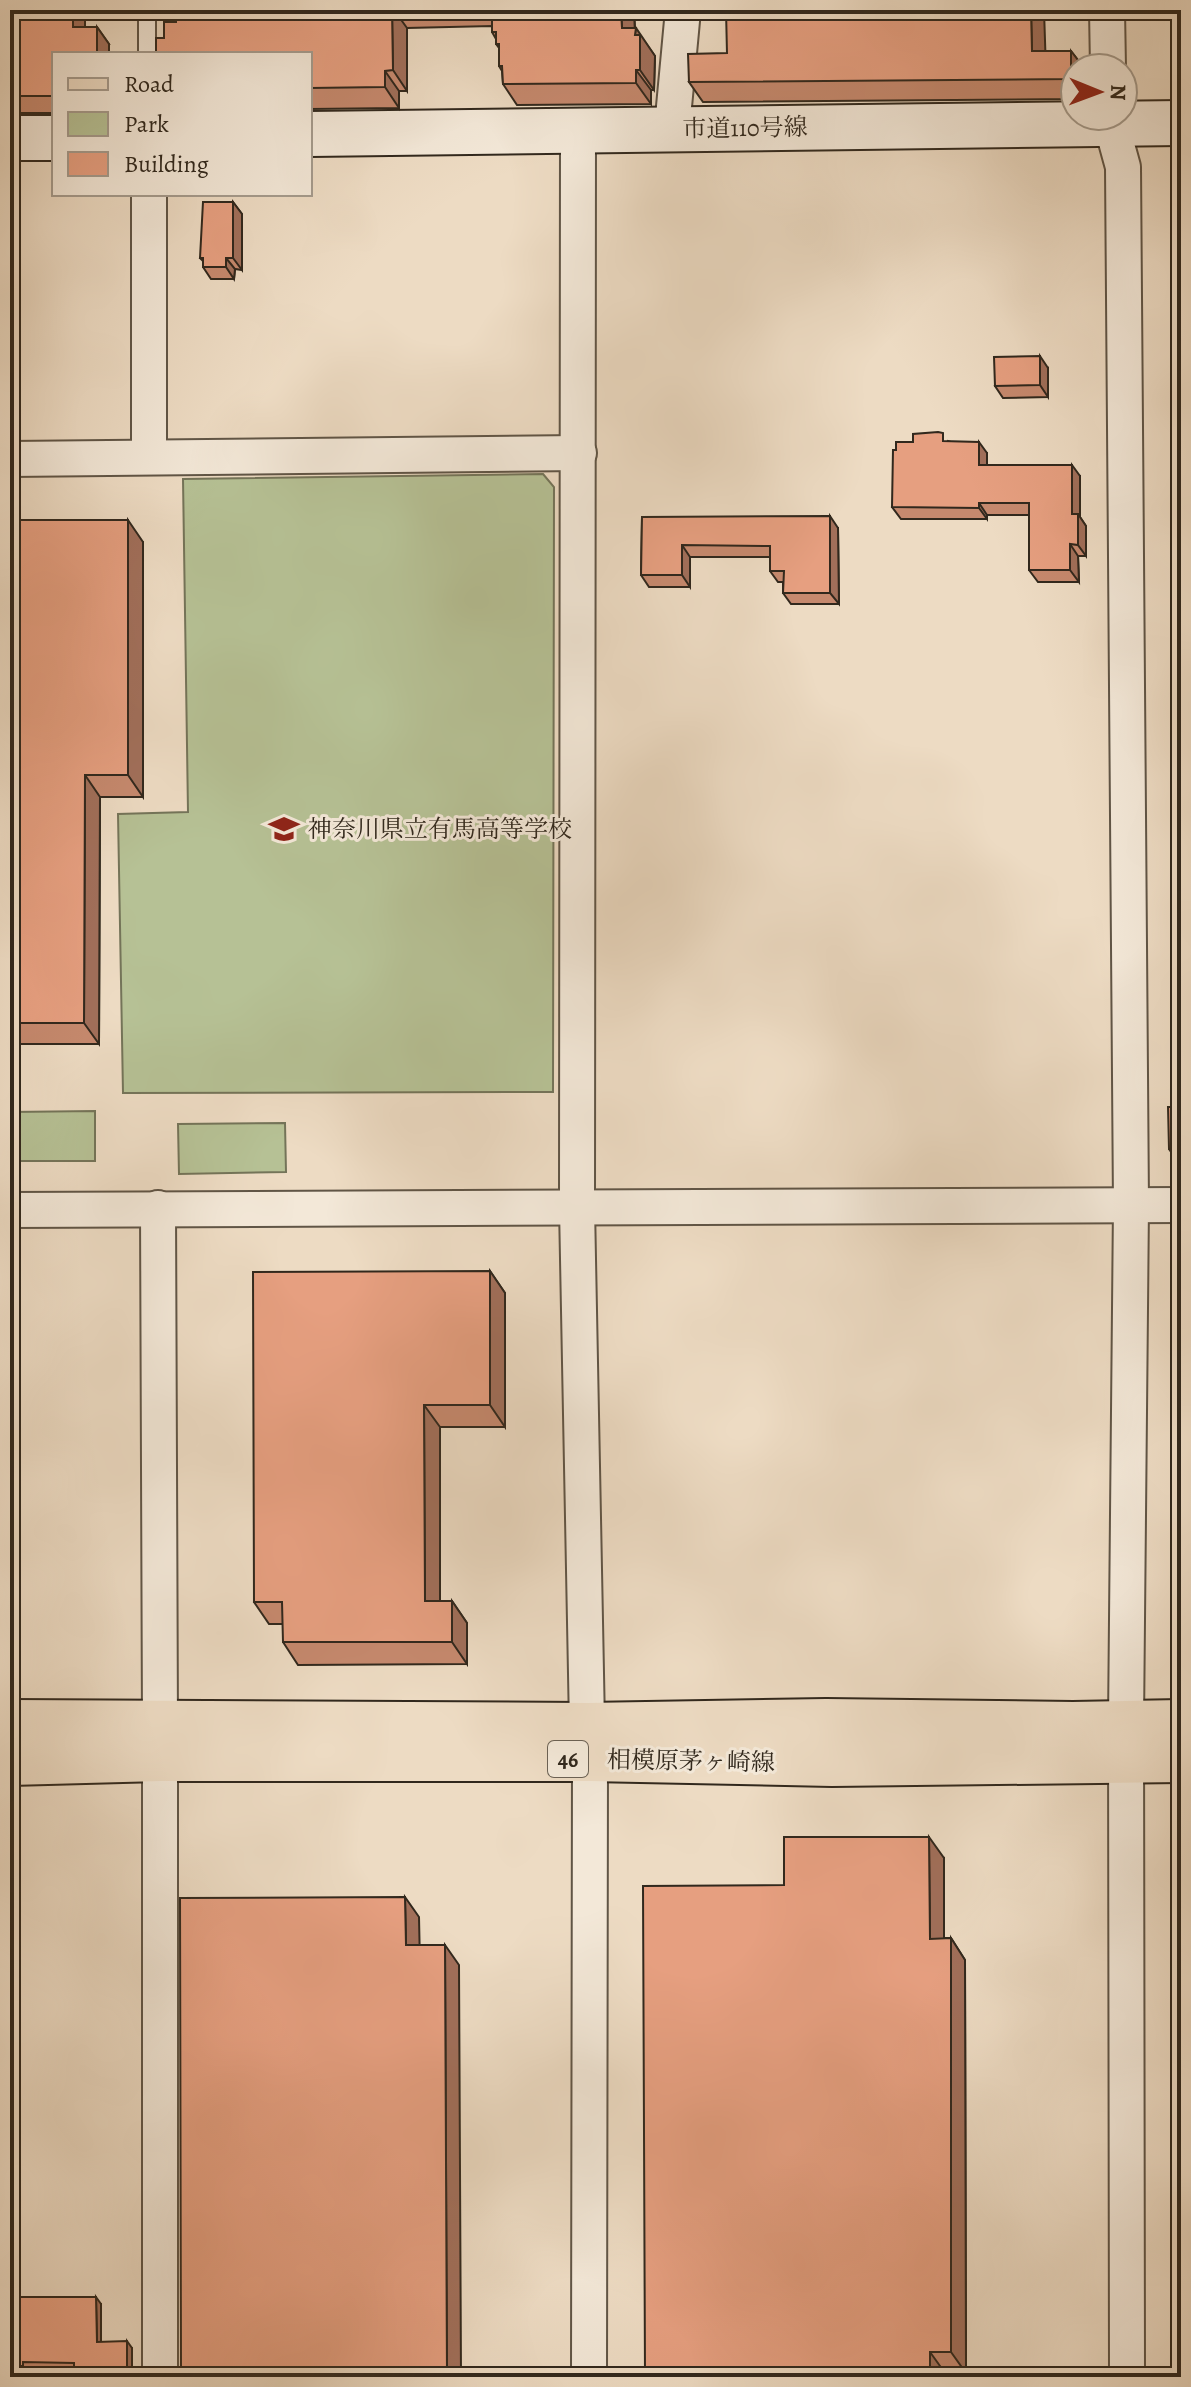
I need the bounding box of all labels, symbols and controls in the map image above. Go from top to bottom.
legend [52,52,312,196]
north arrow [1059,52,1139,132]
text: Road [124,68,174,100]
text: N [1103,84,1133,101]
text: Park [124,108,169,140]
street label: 市道110号線 [682,111,808,145]
text: Building [124,148,209,180]
school or university icon: 神奈川県立有馬高等学校 [267,812,301,846]
place label: 神奈川県立有馬高等学校 [308,813,572,845]
road number: 46 [548,1741,588,1777]
street label: 相模原茅ヶ崎線 [607,1744,775,1778]

